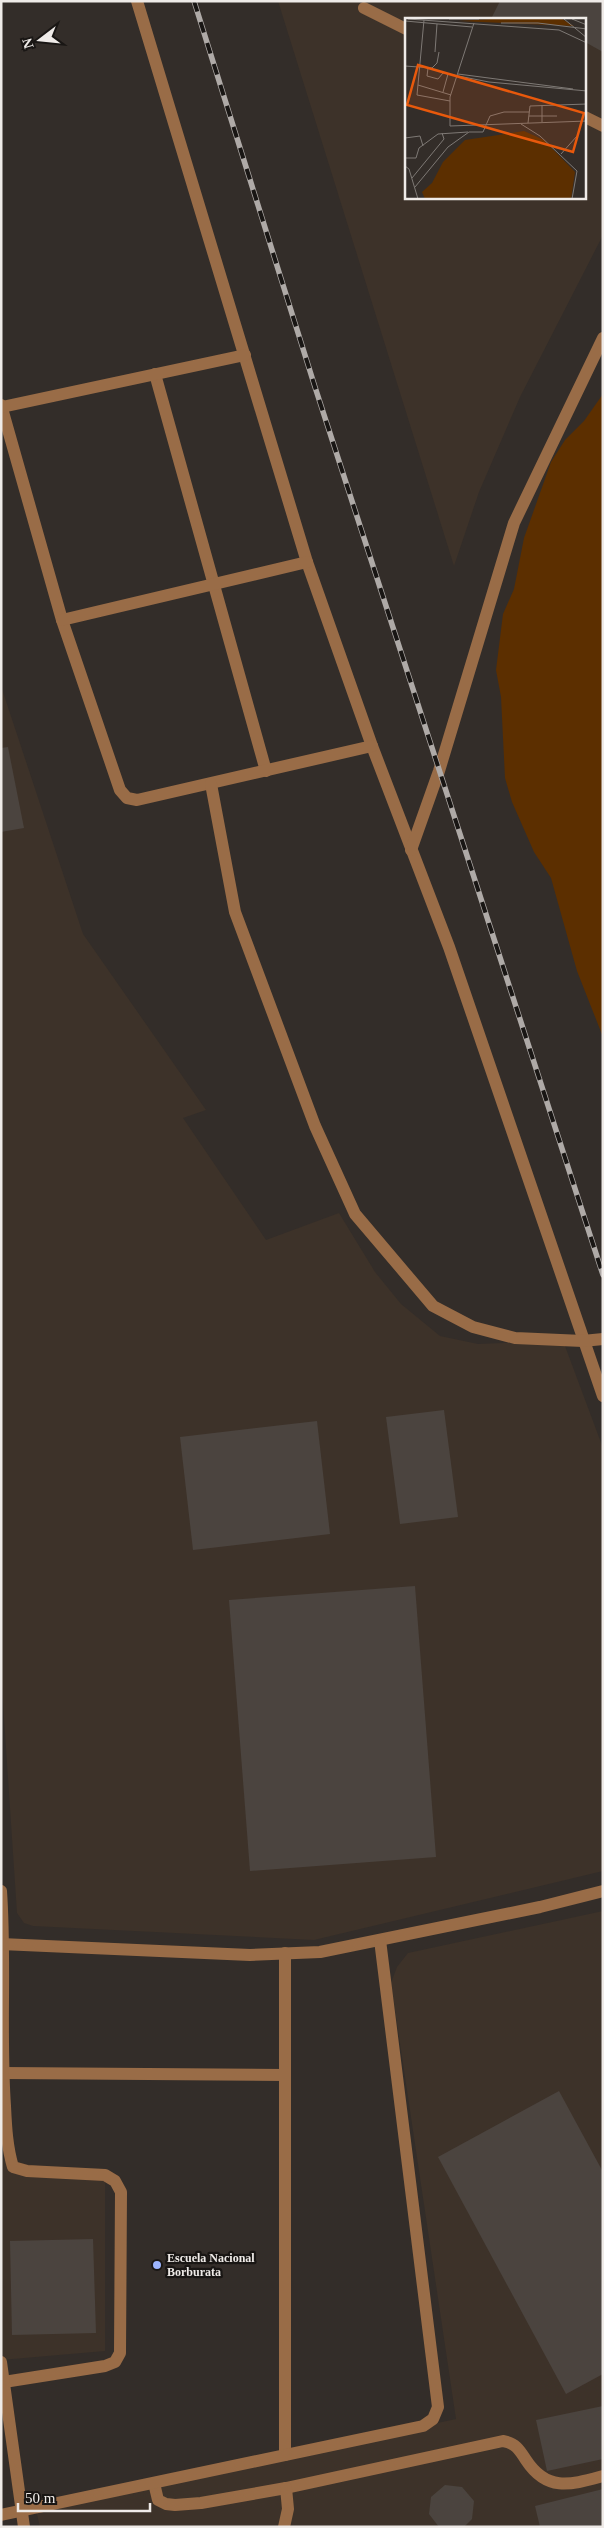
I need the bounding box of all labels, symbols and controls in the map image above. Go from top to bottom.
north arrow [15,15,65,65]
inset map [405,18,586,199]
text: N [19,37,37,50]
place label: Escuela Nacional Borburata [167,2251,255,2279]
marker: Escuela Nacional Borburata [151,2259,163,2271]
scale bar [18,2480,150,2512]
text: 50 m [25,2490,56,2506]

